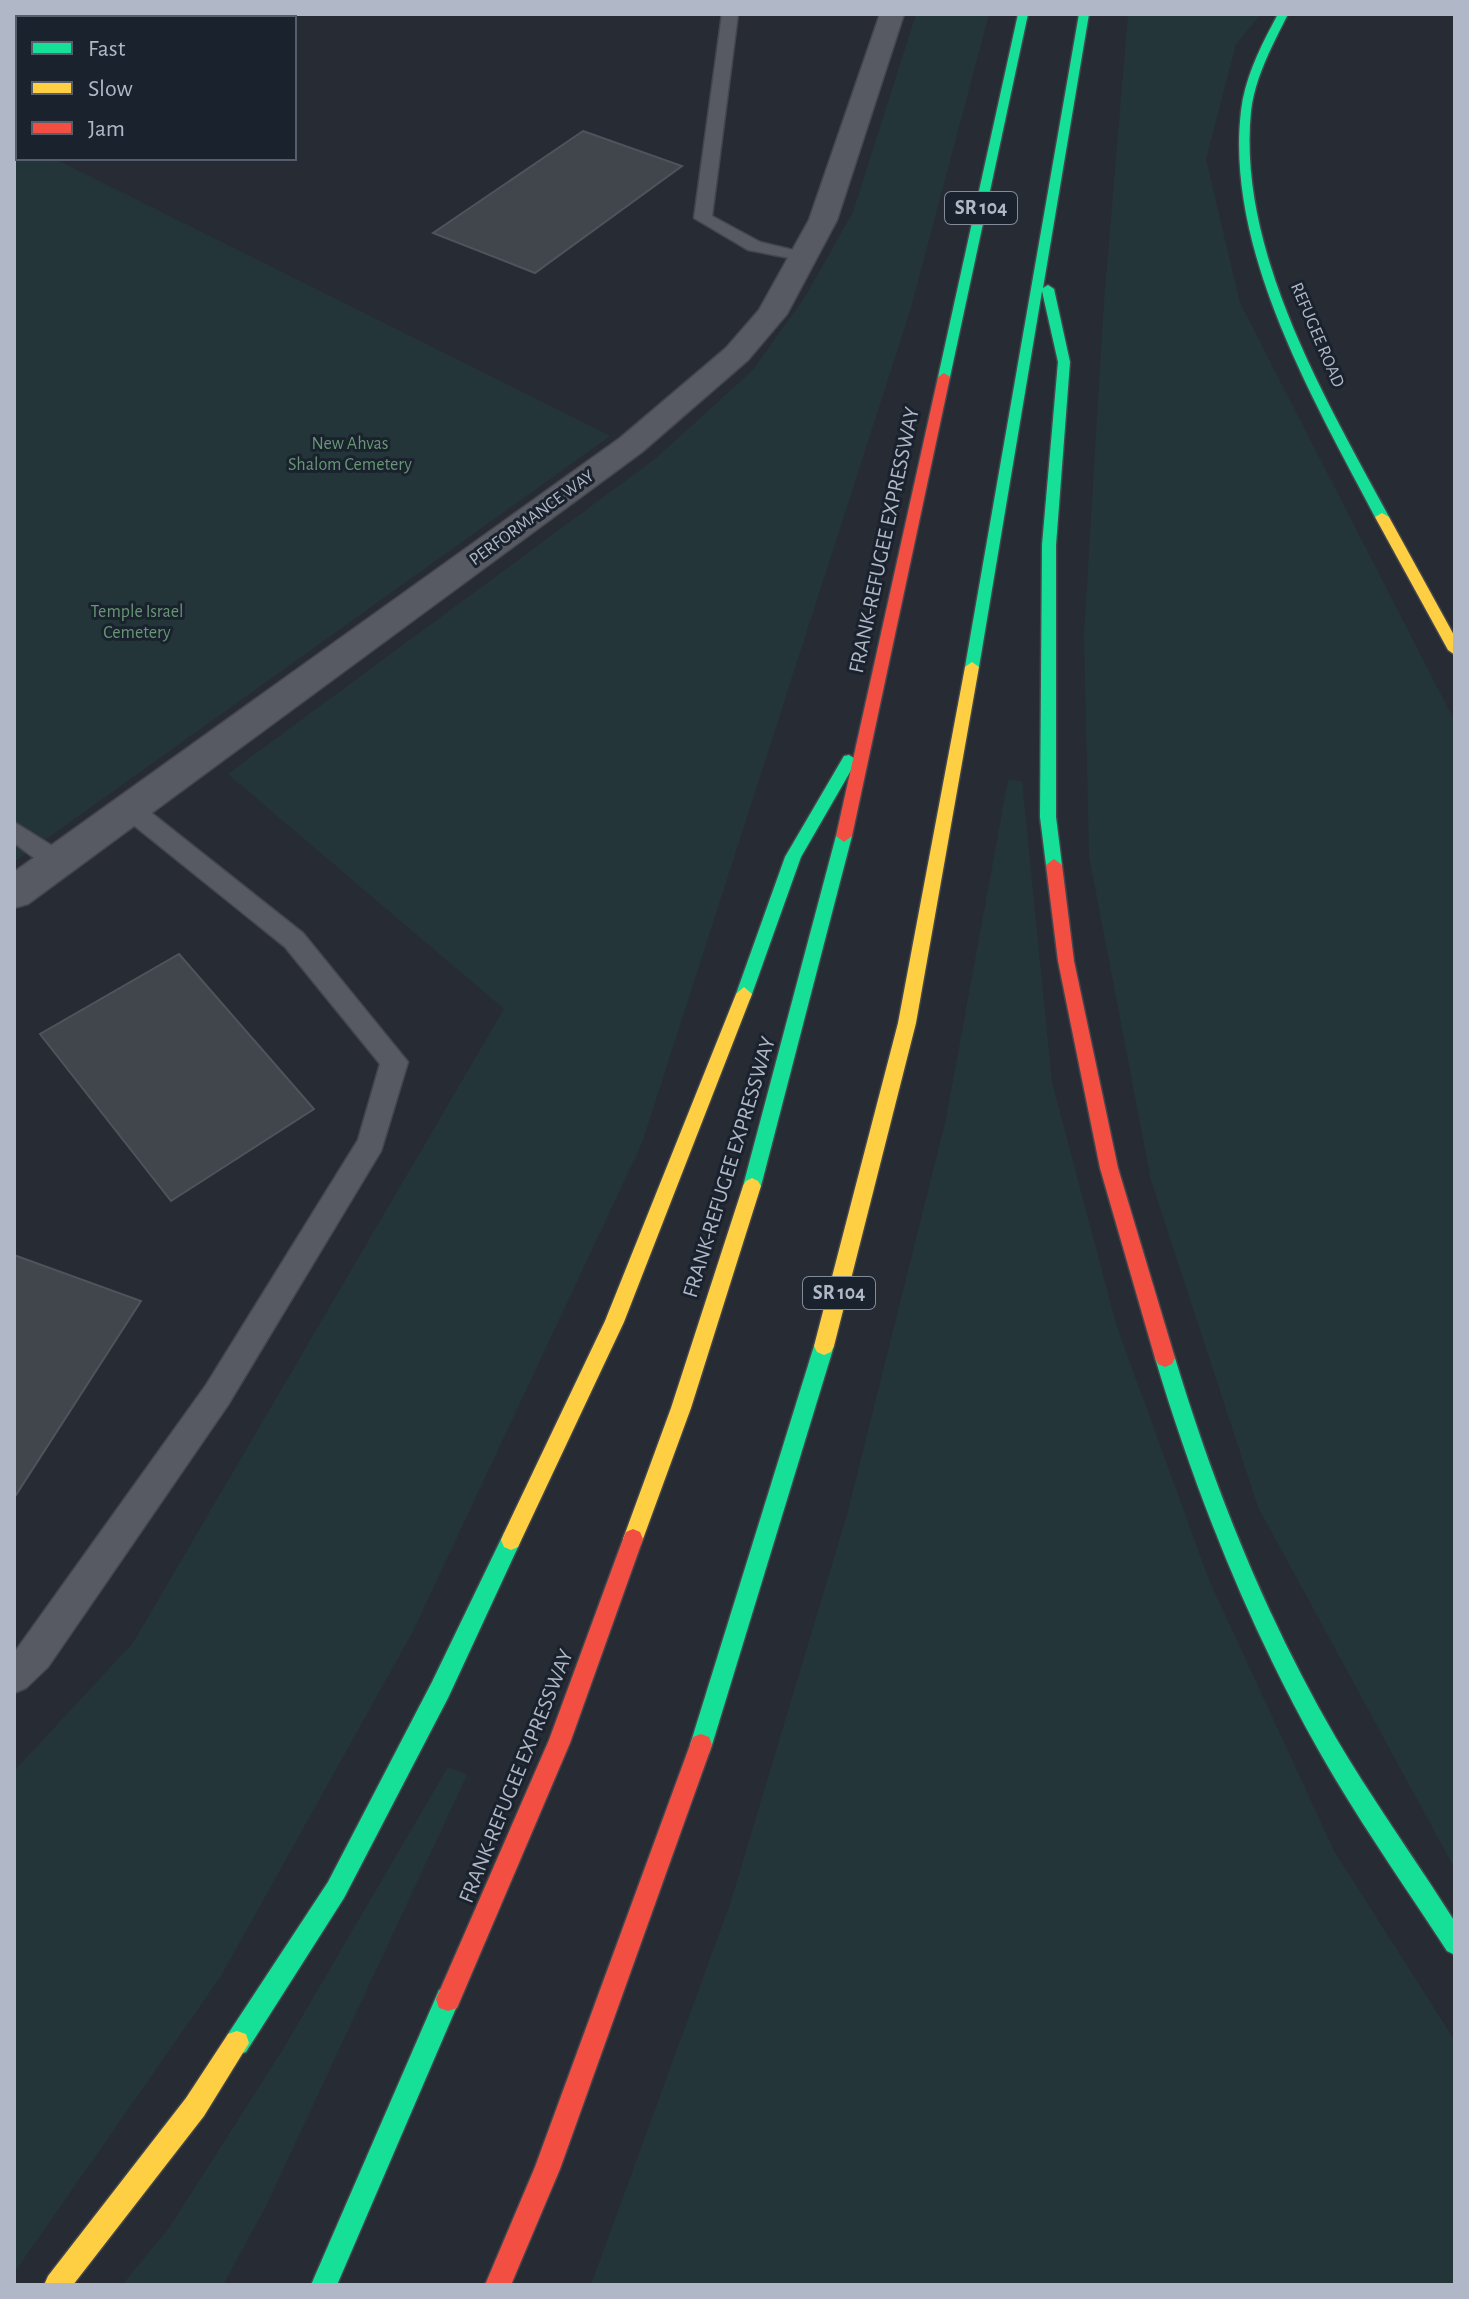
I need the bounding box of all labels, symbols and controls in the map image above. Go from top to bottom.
legend [16,16,296,160]
text: Fast [88,37,126,61]
text: Slow [88,77,133,101]
text: Jam [88,117,125,141]
road number: SR 104 [945,192,1017,224]
street label: REFUGEE ROAD [1287,280,1347,390]
street label: FRANK-REFUGEE EXPRESSWAY [845,405,923,675]
park label: New Ahvas Shalom Cemetery [288,435,412,474]
street label: PERFORMANCE WAY [466,466,598,569]
park label: Temple Israel Cemetery [90,603,184,642]
street label: FRANK-REFUGEE EXPRESSWAY [679,1034,779,1300]
road number: SR 104 [803,1277,875,1309]
street label: FRANK-REFUGEE EXPRESSWAY [455,1646,577,1906]

